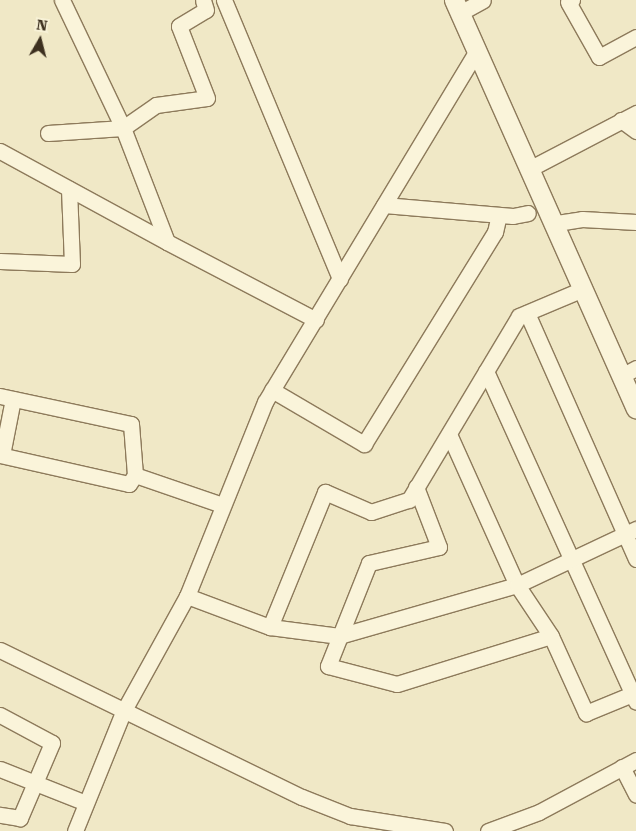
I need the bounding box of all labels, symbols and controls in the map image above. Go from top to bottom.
north arrow [15,15,65,65]
text: N [36,16,49,34]

